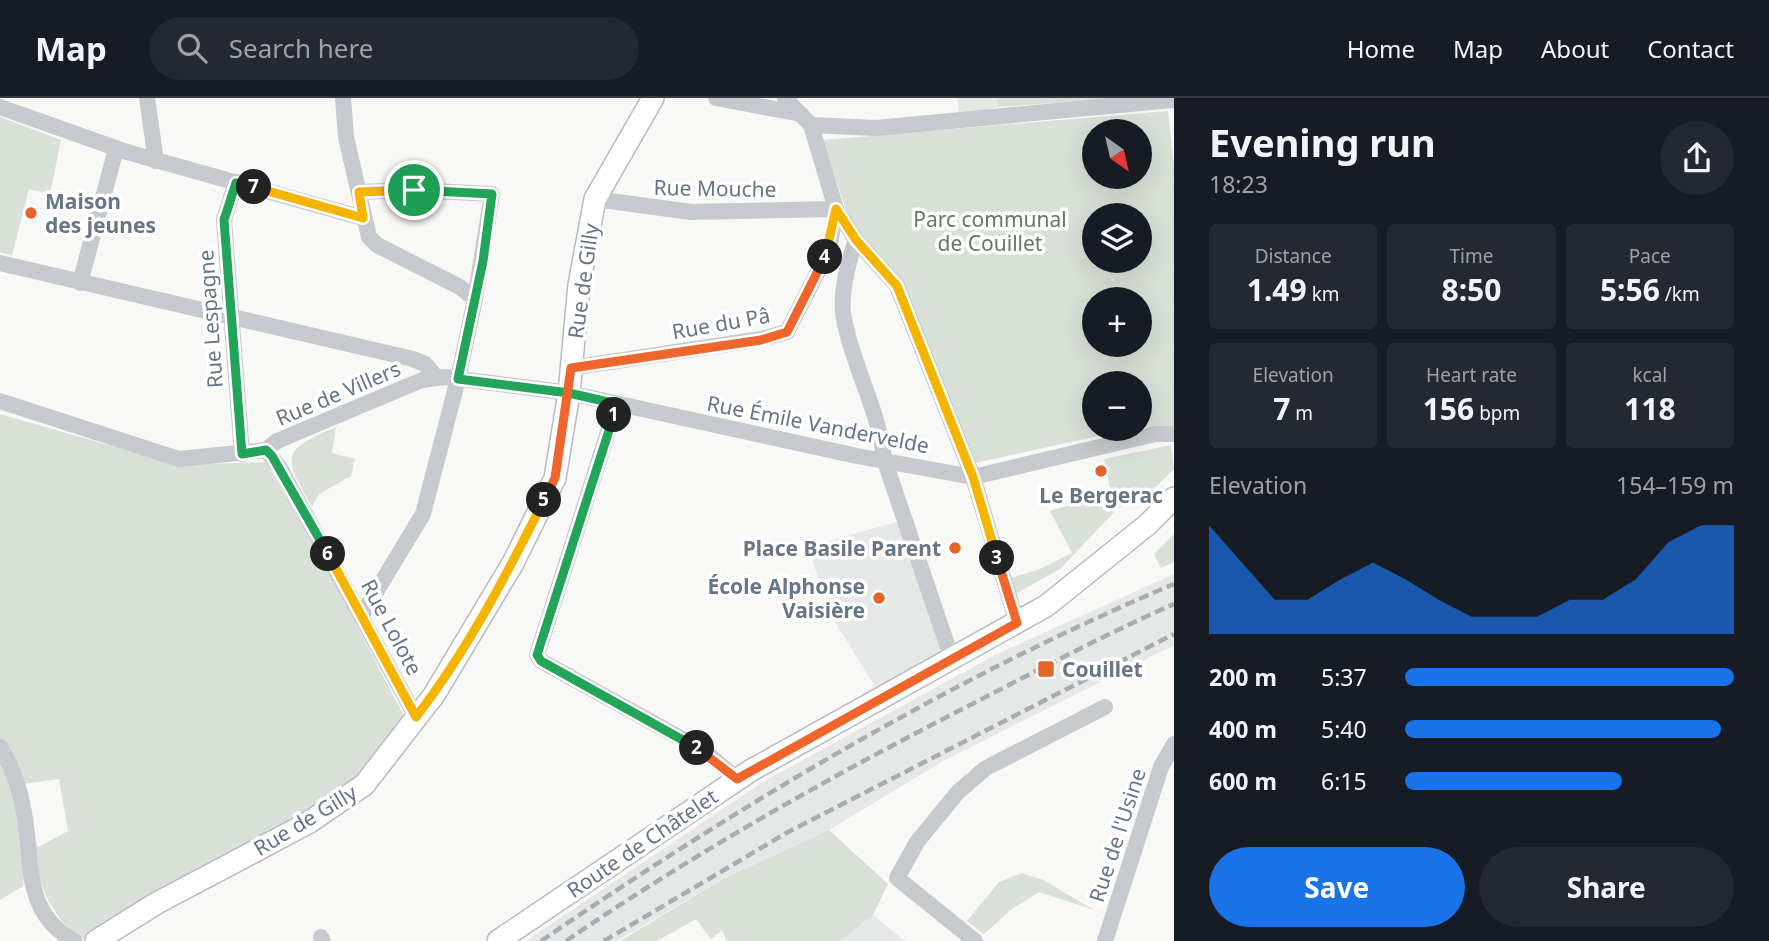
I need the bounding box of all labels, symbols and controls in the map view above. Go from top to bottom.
search box [149,17,639,80]
text: Map [35,26,107,71]
icon: search [173,29,211,67]
text: Search here [229,30,373,66]
text: Home [1347,32,1415,65]
text: Map [1453,32,1503,65]
text: About [1541,32,1609,65]
text: Contact [1647,32,1734,65]
text: Evening run [1209,116,1436,168]
north arrow [1082,119,1152,189]
map controls [1082,119,1152,441]
button: share [1660,121,1734,195]
pin [384,160,444,220]
text: 18:23 [1209,168,1268,200]
pin: 7 [236,170,272,204]
icon: arrive [395,171,433,209]
text: 7 [248,173,259,199]
street label: Rue Mouche [653,173,777,203]
place label: Maison des jeunes [45,187,156,239]
button: layers [1082,203,1152,273]
marker: Maison des jeunes [23,205,39,221]
park label: Parc communal de Couillet [913,205,1067,257]
street label: Rue de Gilly [561,221,605,340]
pin: 4 [808,240,842,274]
text: 4 [819,243,830,269]
text: Distance [1255,243,1332,269]
text: Time [1450,243,1493,269]
text: Pace [1629,243,1671,269]
street label: Rue Lespagne [191,249,229,389]
text: 1.49 [1247,269,1307,310]
text: 8:50 [1442,269,1501,310]
text: 5:56 [1600,269,1660,310]
text: km [1307,281,1340,307]
text: /km [1660,281,1700,307]
button: + [1082,287,1152,357]
street label: Rue du Pâ [670,301,772,345]
street label: Rue de Villers [271,354,405,432]
text: Elevation [1253,362,1334,388]
text: Heart rate [1426,362,1517,388]
text: kcal [1632,362,1667,388]
button: − [1082,371,1152,441]
text: 7 [1273,388,1290,429]
text: 156 [1423,388,1474,429]
text: 118 [1624,388,1676,429]
street label: Rue Émile Vandervelde [704,389,932,459]
pin: 1 [596,398,632,432]
text: m [1290,400,1313,426]
text: bpm [1474,400,1520,426]
text: 1 [608,401,619,427]
marker: Le Bergerac [1093,463,1109,479]
text: Elevation [1209,469,1307,501]
text: 154–159 m [1616,469,1734,501]
place label: Le Bergerac [1039,481,1163,509]
pin: 5 [526,482,562,518]
text: 5 [538,486,549,512]
place label: Place Basile Parent [743,534,941,562]
pin: 6 [310,536,346,572]
text: 6 [322,540,333,566]
marker: Place Basile Parent [947,540,963,556]
pin: 3 [979,540,1014,575]
text: 3 [991,544,1002,570]
place label: École Alphonse Vaisière [707,572,865,624]
street label: Rue Lolote [355,574,429,680]
marker: École Alphonse Vaisière [871,590,887,606]
place label: Couillet [1062,655,1143,683]
marker: Couillet [1036,659,1056,679]
text: 200 m [1209,661,1277,693]
text: 5:37 [1321,661,1367,693]
text: 400 m [1209,713,1277,745]
text: 5:40 [1321,713,1367,745]
pin: 2 [680,730,714,766]
text: 2 [691,734,702,760]
street label: Rue de l'Usine [1082,764,1152,906]
text: 600 m [1209,765,1277,797]
text: 6:15 [1321,765,1367,797]
street label: Rue de Gilly [248,778,362,862]
street label: Route de Châtelet [561,782,723,904]
button: Save [1209,847,1465,927]
button: Share [1479,847,1734,927]

